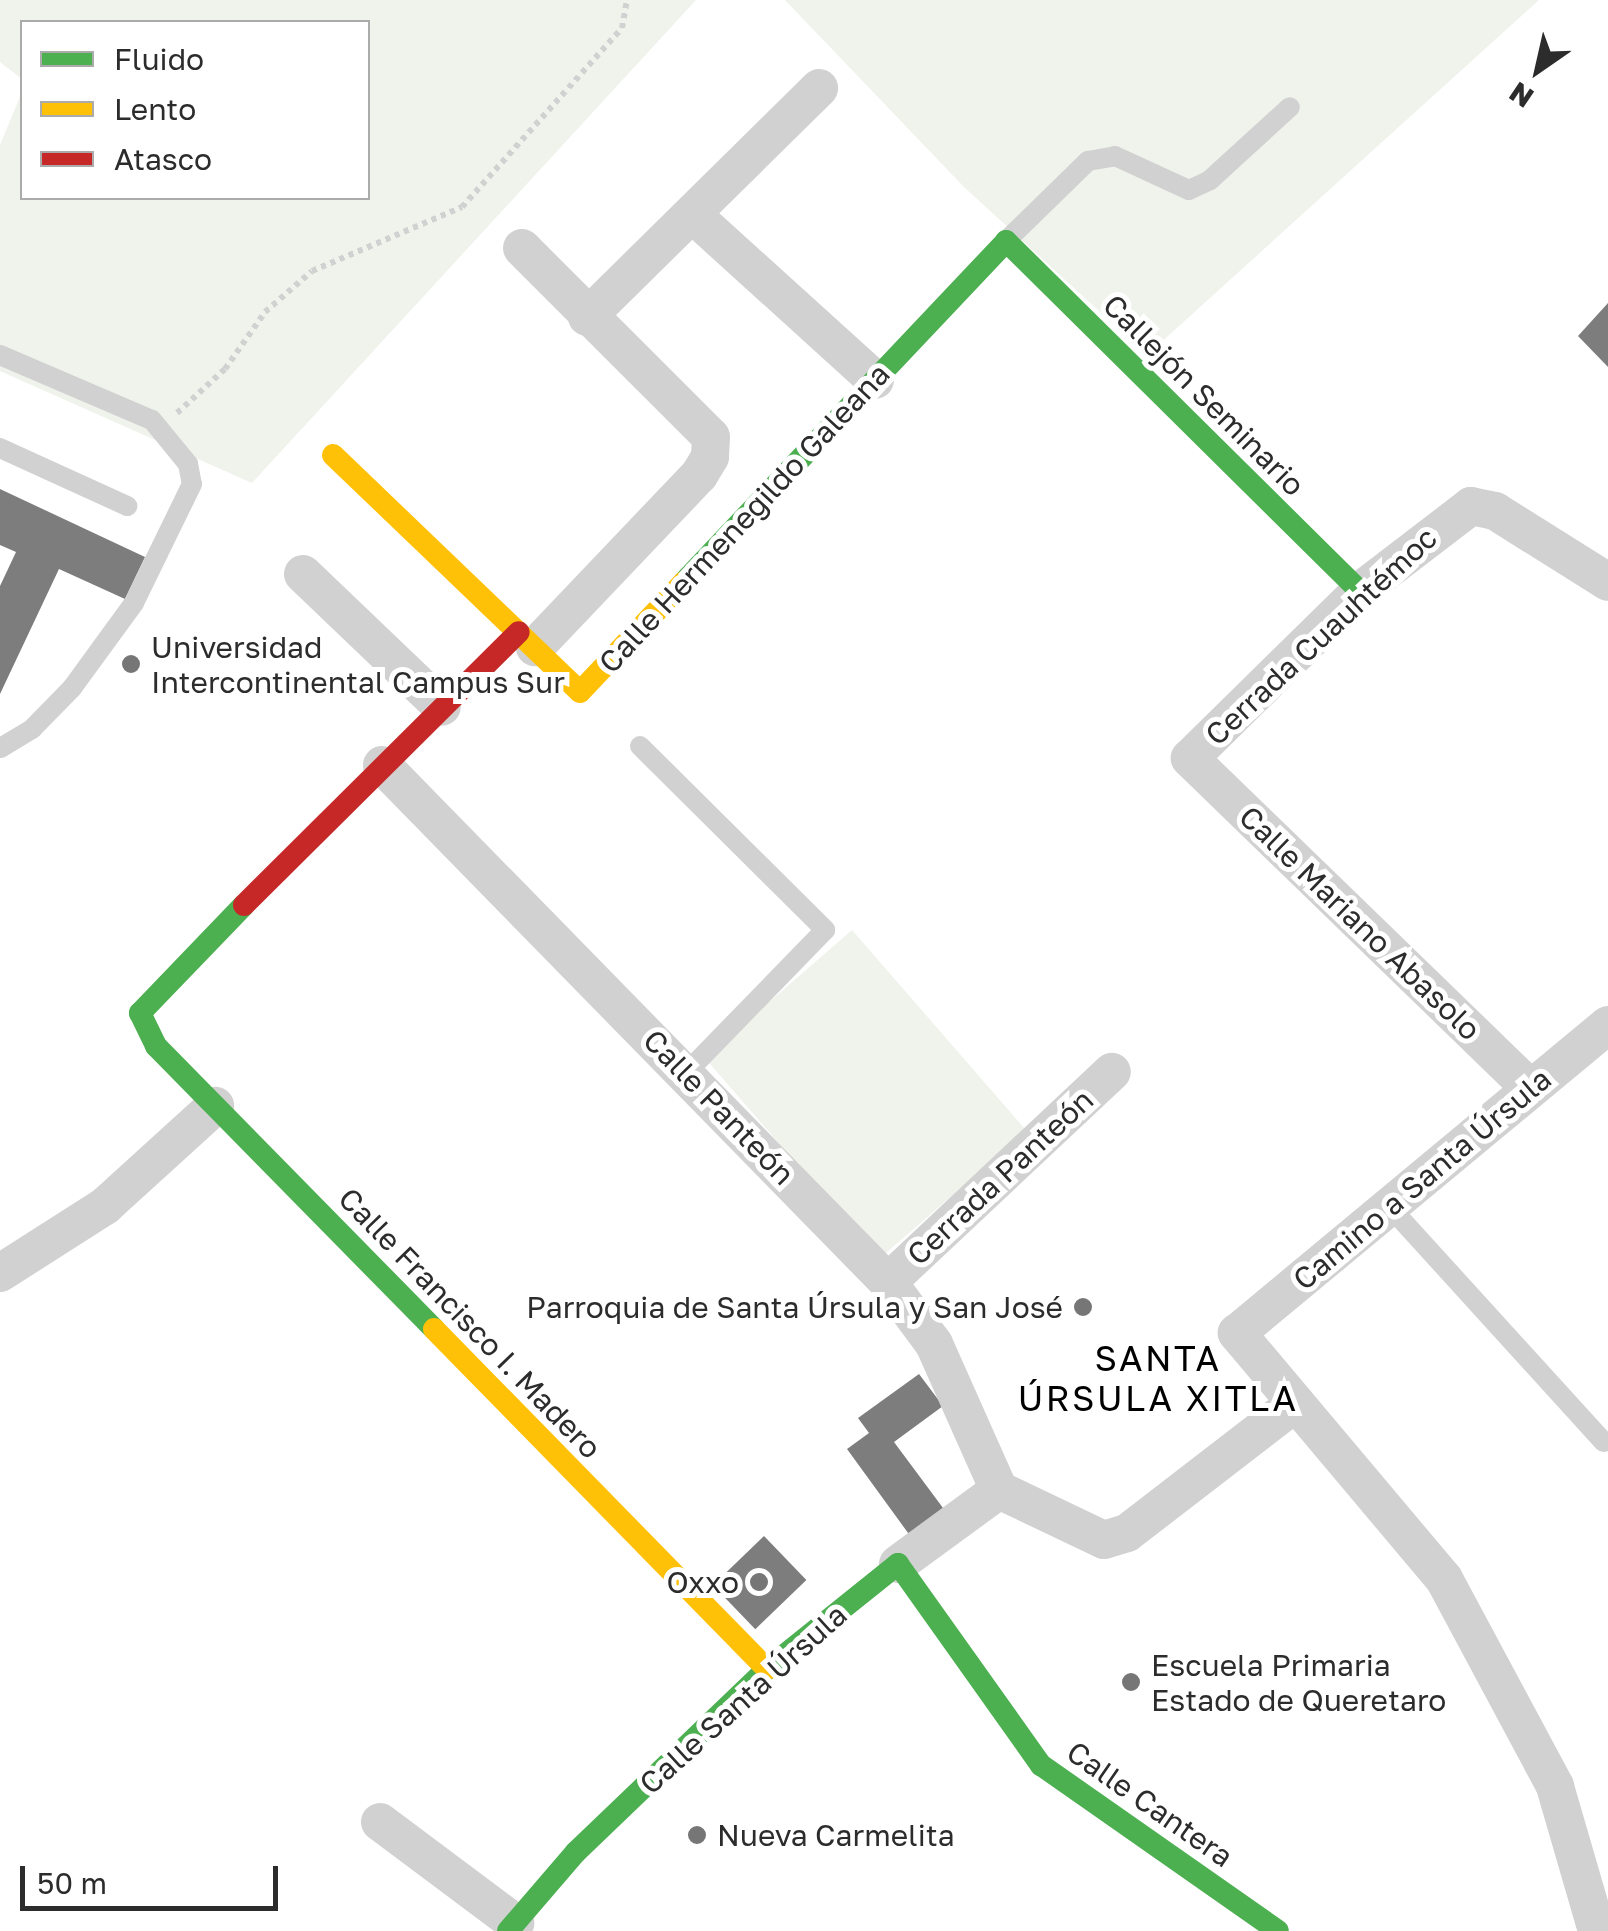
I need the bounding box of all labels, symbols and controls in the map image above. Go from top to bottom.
legend [20,20,370,200]
north arrow [1488,20,1588,120]
text: Fluido [114,41,204,77]
text: N [1503,76,1539,115]
text: Lento [114,91,196,127]
text: Atasco [114,141,212,177]
street label: Callejón Seminario [1096,287,1312,503]
street label: Calle Hermenegildo Galeana [591,356,897,680]
street label: Cerrada Cuauhtémoc [1198,520,1444,752]
place label: Universidad Intercontinental Campus Sur [151,629,565,700]
marker: Universidad Intercontinental Campus Sur [120,653,142,675]
street label: Calle Mariano Abasolo [1232,798,1488,1048]
street label: Calle Panteón [636,1022,802,1192]
street label: Camino a Santa Úrsula [1286,1061,1558,1297]
street label: Cerrada Panteón [900,1082,1100,1272]
street label: Calle Francisco I. Madero [331,1180,609,1466]
place label: Parroquia de Santa Úrsula y San José [526,1289,1063,1325]
marker: Parroquia de Santa Úrsula y San José [1072,1296,1094,1318]
district label: SANTA ÚRSULA XITLA [1018,1337,1298,1419]
place label: Oxxo [666,1564,739,1600]
marker: Oxxo [748,1571,770,1593]
street label: Calle Santa Úrsula [632,1597,854,1801]
place label: Escuela Primaria Estado de Queretaro [1151,1647,1446,1718]
marker: Escuela Primaria Estado de Queretaro [1120,1671,1142,1693]
street label: Calle Cantera [1060,1734,1240,1874]
place label: Nueva Carmelita [717,1817,955,1853]
marker: Nueva Carmelita [686,1824,708,1846]
scale bar [25,1846,282,1908]
text: 50 m [37,1865,107,1901]

